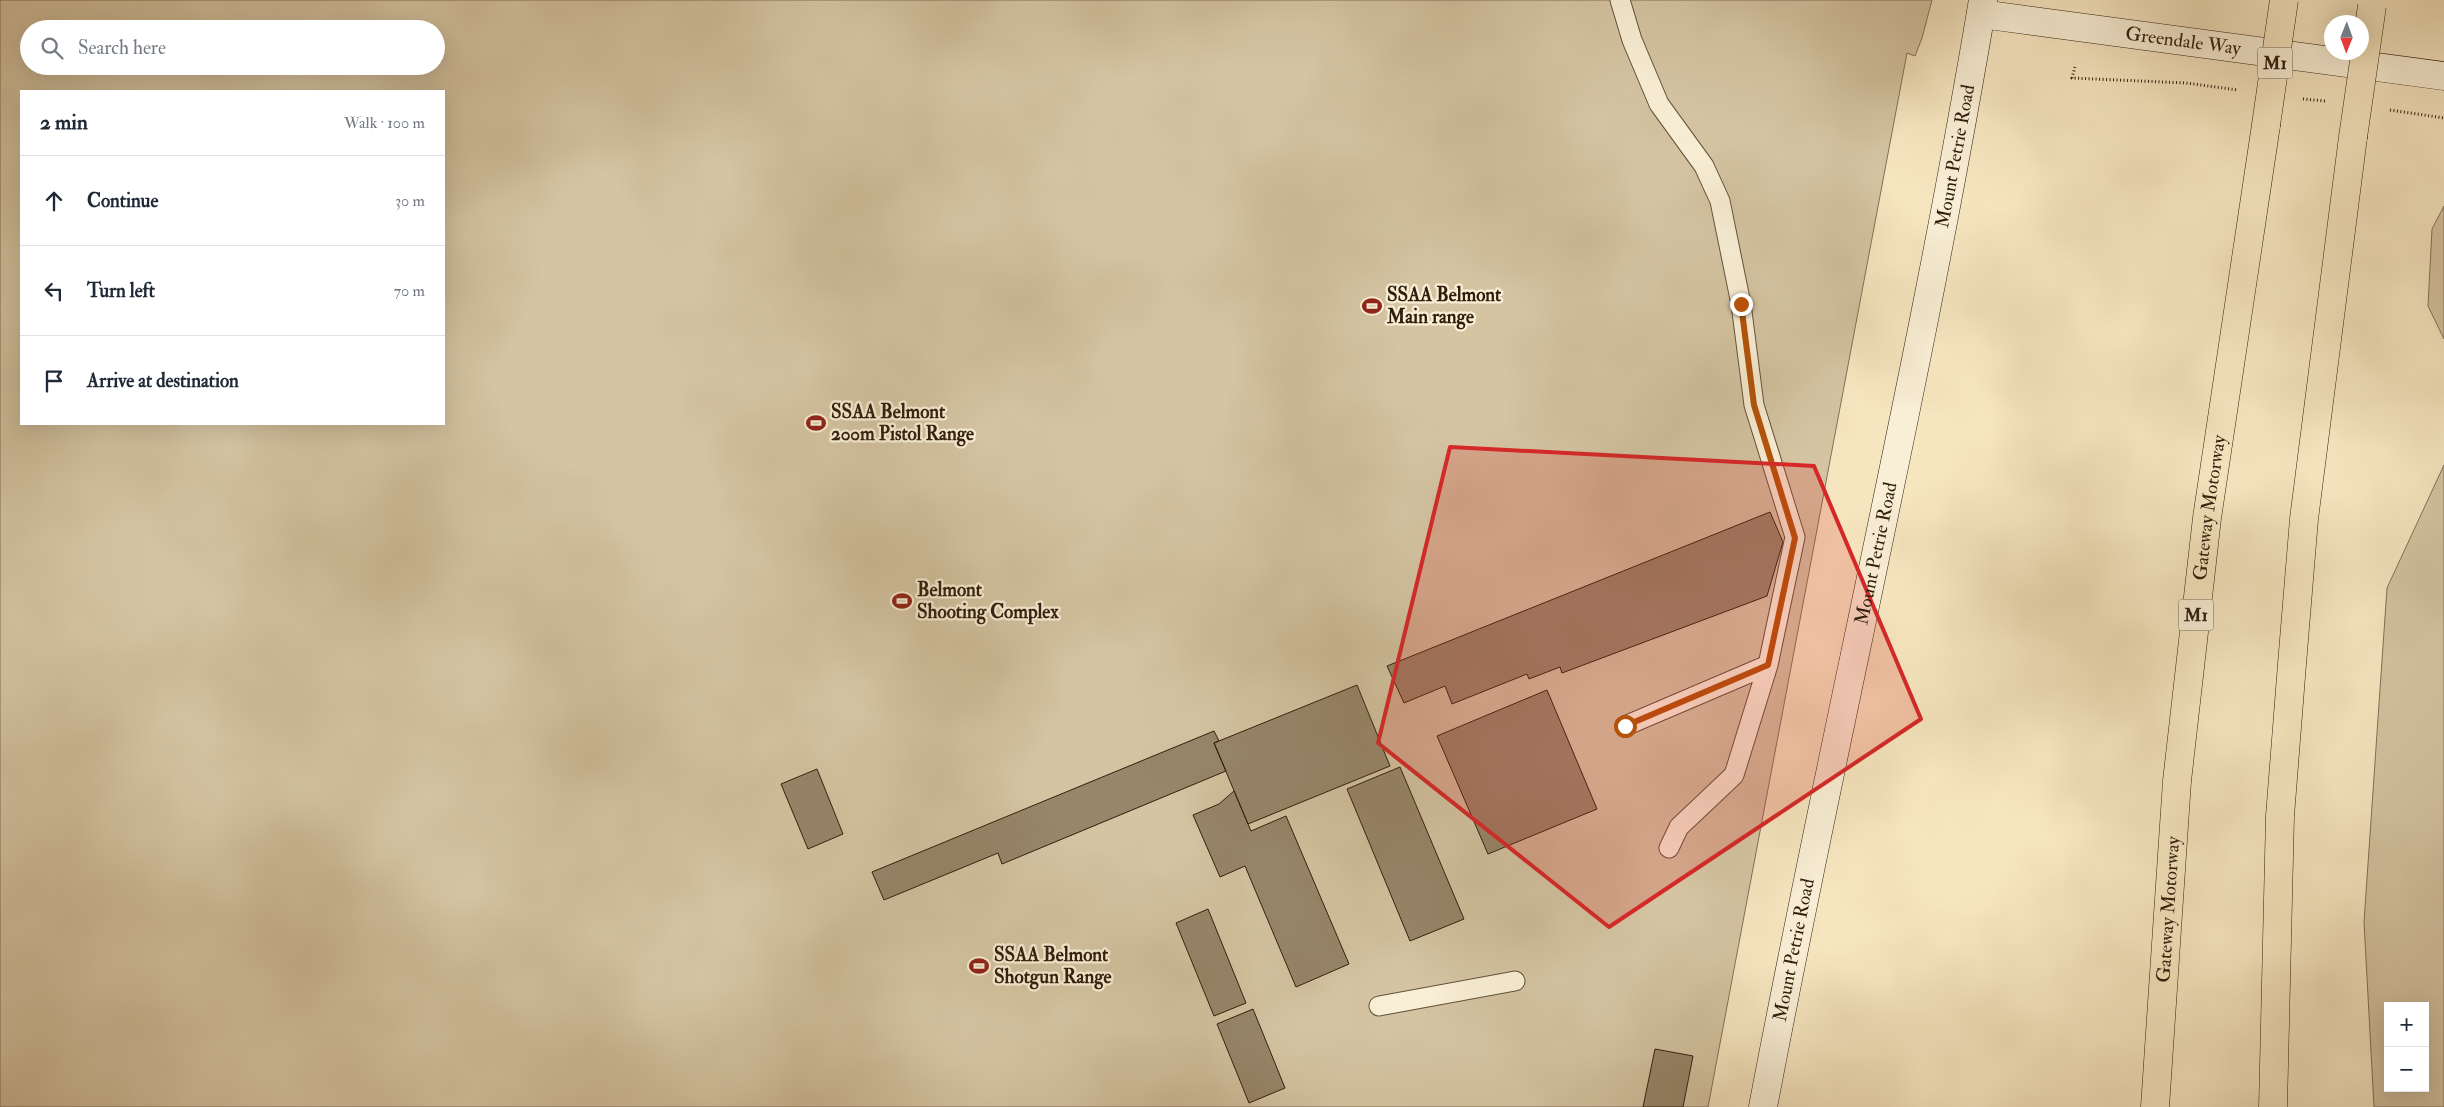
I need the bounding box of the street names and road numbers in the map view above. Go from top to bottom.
street label: Greendale Way [2124,21,2243,61]
road number: M1 [2258,48,2292,78]
street label: Mount Petrie Road [1930,82,1980,230]
street label: Gateway Motorway [2188,433,2231,582]
street label: Mount Petrie Road [1849,479,1903,627]
road number: M1 [2178,600,2214,630]
street label: Gateway Motorway [2151,835,2185,983]
street label: Mount Petrie Road [1768,876,1820,1024]

